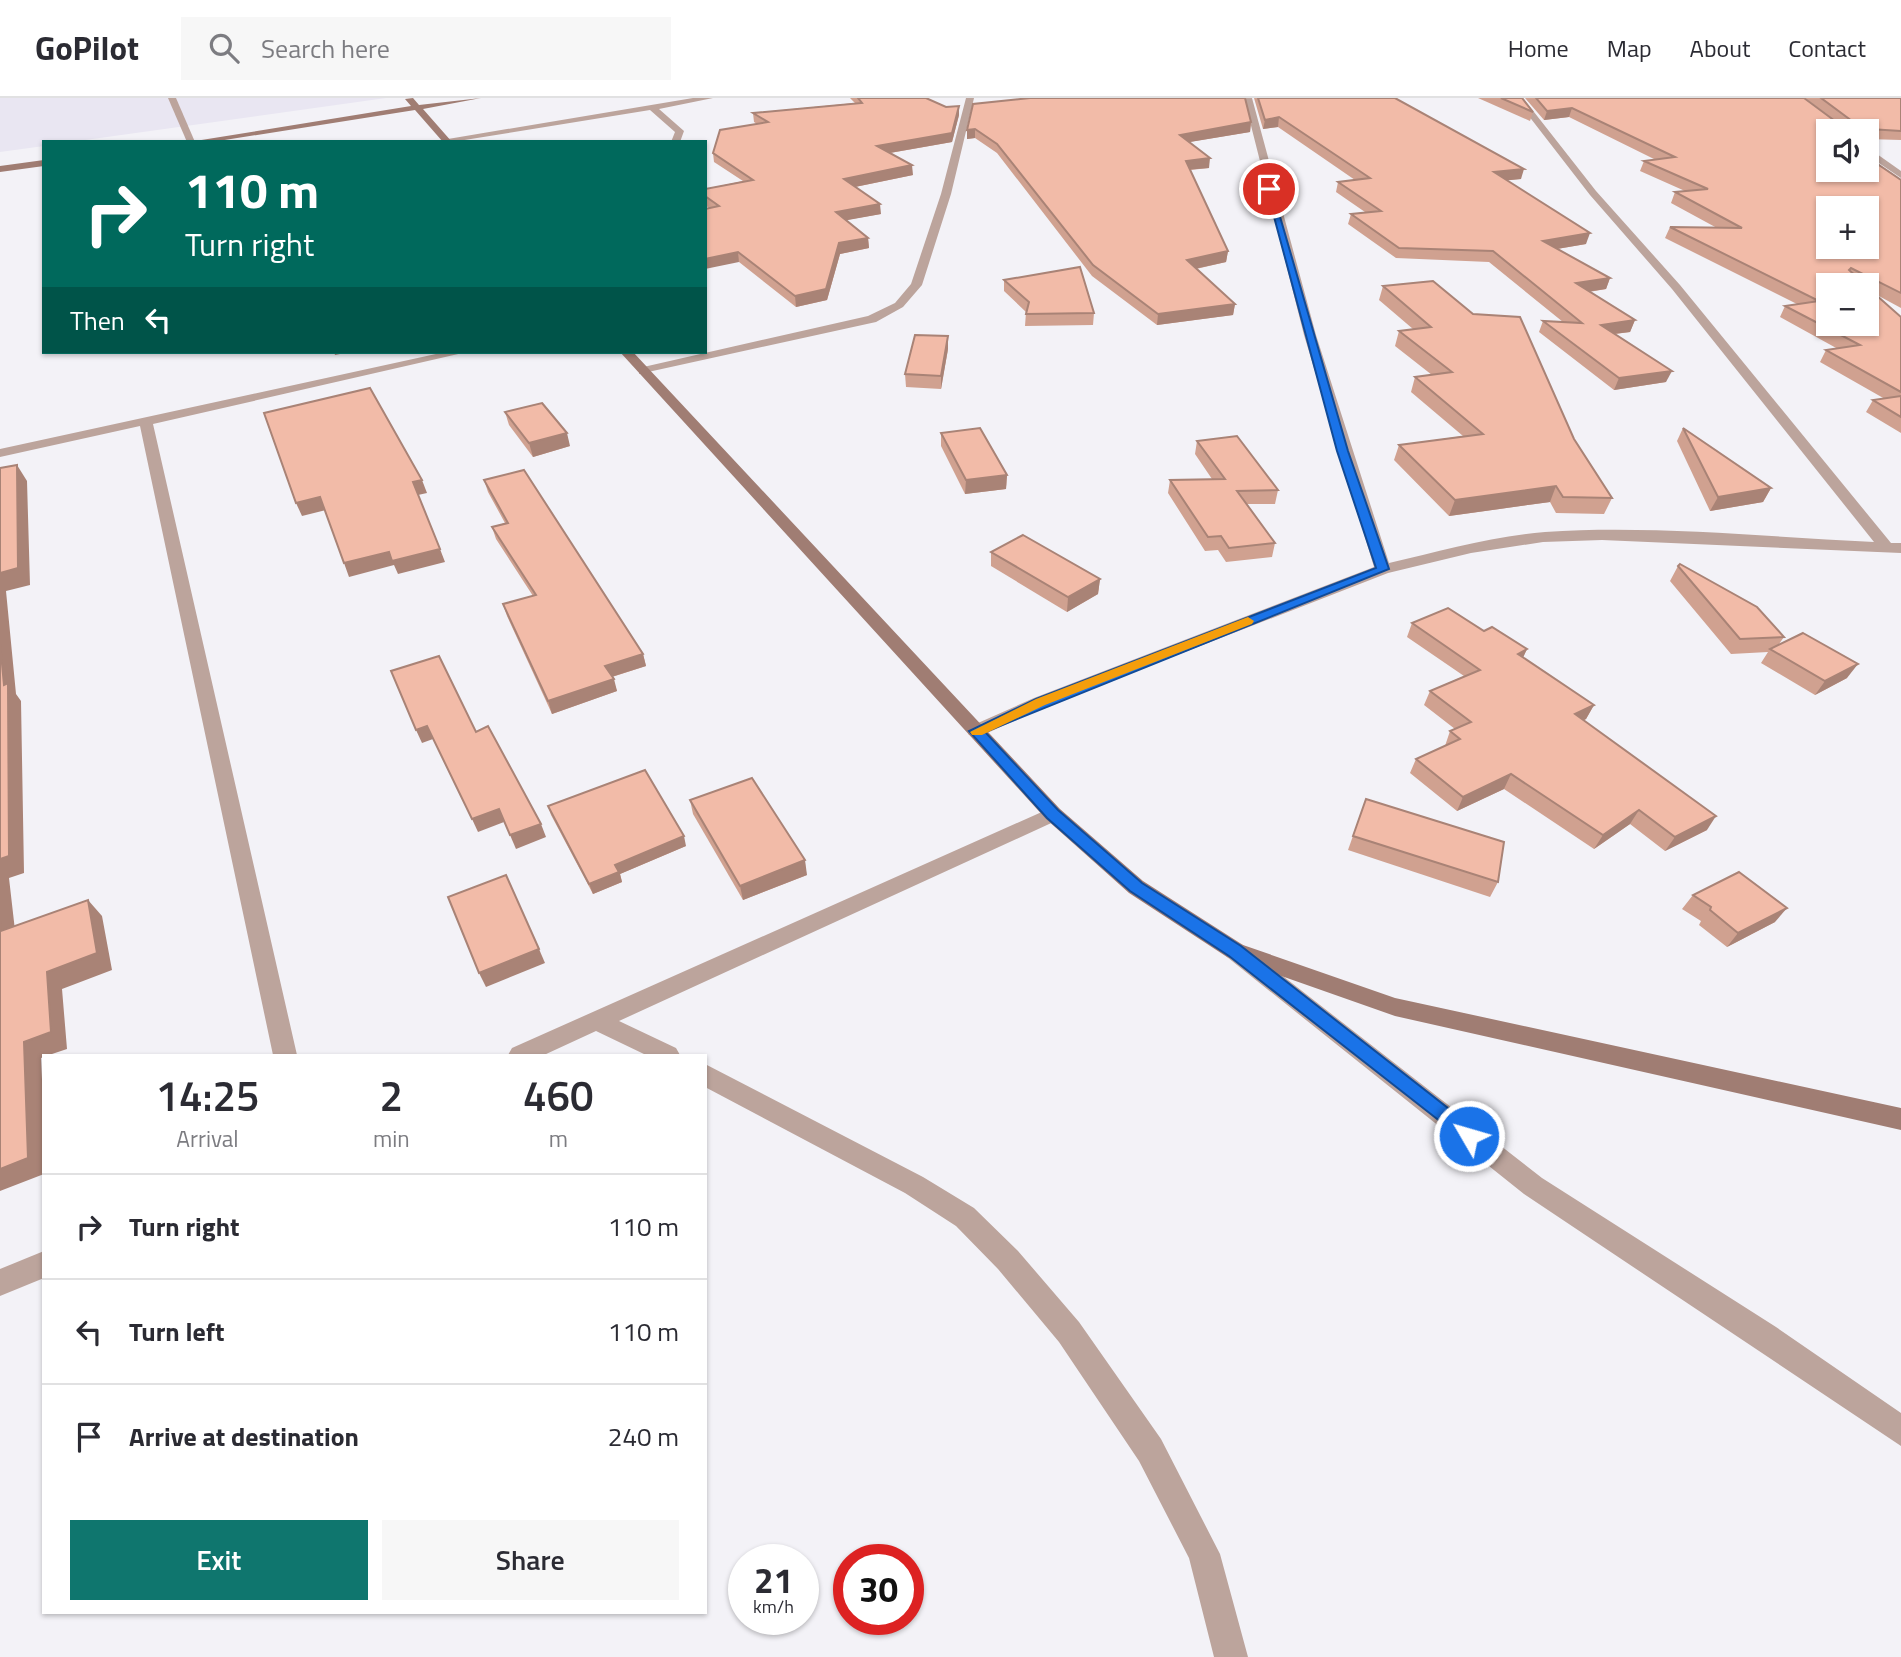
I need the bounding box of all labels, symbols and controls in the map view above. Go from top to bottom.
search box [181,17,671,80]
text: GoPilot [35,23,139,73]
icon: search [205,29,243,67]
text: Search here [261,29,390,68]
text: Home [1508,30,1569,66]
text: Map [1607,30,1652,66]
text: About [1690,30,1750,66]
text: Contact [1788,30,1866,66]
map controls [1816,119,1879,336]
button: sound [1816,119,1879,182]
text: 110 m [185,152,319,227]
pin [1239,159,1299,219]
icon: right [70,168,161,259]
icon: arrive [1250,170,1288,208]
button: + [1816,196,1879,259]
text: Turn right [185,220,314,268]
button: − [1816,273,1879,336]
text: Then [70,301,125,340]
icon: left [139,301,177,339]
text: 14:25 [155,1063,260,1127]
text: 2 [380,1063,403,1127]
text: 460 [523,1063,594,1127]
position arrow [1432,1099,1506,1173]
text: Arrival [176,1121,239,1156]
text: min [373,1121,410,1156]
text: m [549,1121,568,1156]
text: Turn right [129,1207,240,1246]
text: 110 m [608,1207,679,1246]
icon: right [70,1208,108,1246]
text: Turn left [129,1312,224,1351]
text: 110 m [608,1312,679,1351]
icon: left [70,1313,108,1351]
text: Arrive at destination [129,1417,359,1456]
text: 240 m [608,1417,679,1456]
icon: arrive [70,1418,108,1456]
button: Exit [70,1520,368,1600]
button: Share [382,1520,679,1600]
speed limit sign: 30 [833,1544,924,1635]
text: 21 [754,1553,793,1607]
text: km/h [753,1593,794,1620]

